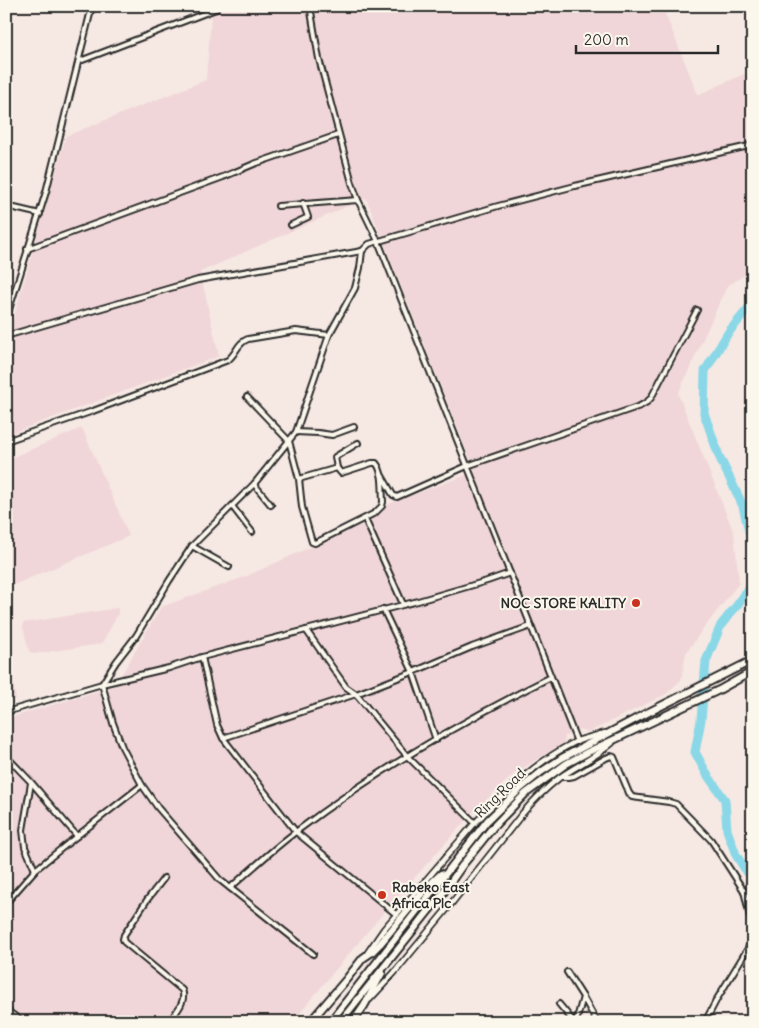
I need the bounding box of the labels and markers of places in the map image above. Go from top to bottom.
place label: NOC STORE KALITY [501,594,626,612]
marker: NOC STORE KALITY [630,597,642,609]
place label: Rabeko East Africa Plc [392,878,470,912]
marker: Rabeko East Africa Plc [376,889,388,901]

